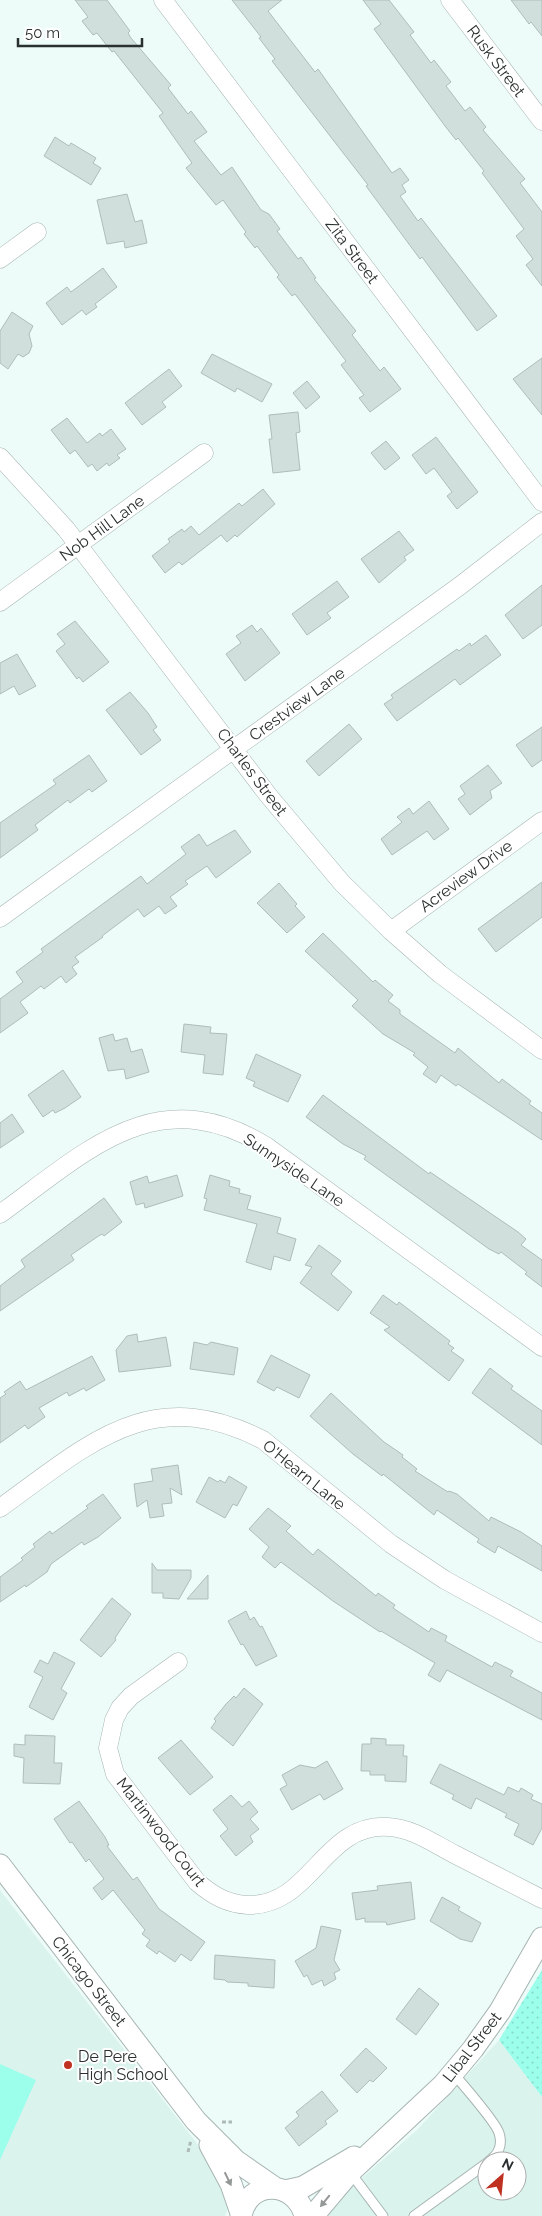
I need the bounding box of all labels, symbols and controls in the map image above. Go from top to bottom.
scale bar [18,15,141,47]
street label: Rusk Street [463,22,529,101]
text: 50 m [25,24,60,42]
street label: Zita Street [322,215,383,288]
street label: Nob Hill Lane [56,491,148,565]
street label: Crestview Lane [246,663,348,745]
street label: Charles Street [213,725,291,820]
street label: Acreview Drive [416,836,516,916]
street label: Sunnyside Lane [240,1129,348,1211]
street label: O'Hearn Lane [259,1436,349,1514]
street label: Martinwood Court [113,1774,210,1891]
street label: Chicago Street [48,1932,130,2030]
street label: Libal Street [439,2008,506,2086]
place label: De Pere High School [78,2047,168,2084]
marker: De Pere High School [62,2059,74,2071]
north arrow [477,2151,527,2201]
text: N [500,2155,516,2174]
one-way arrow [224,2172,232,2186]
one-way arrow [320,2194,331,2207]

